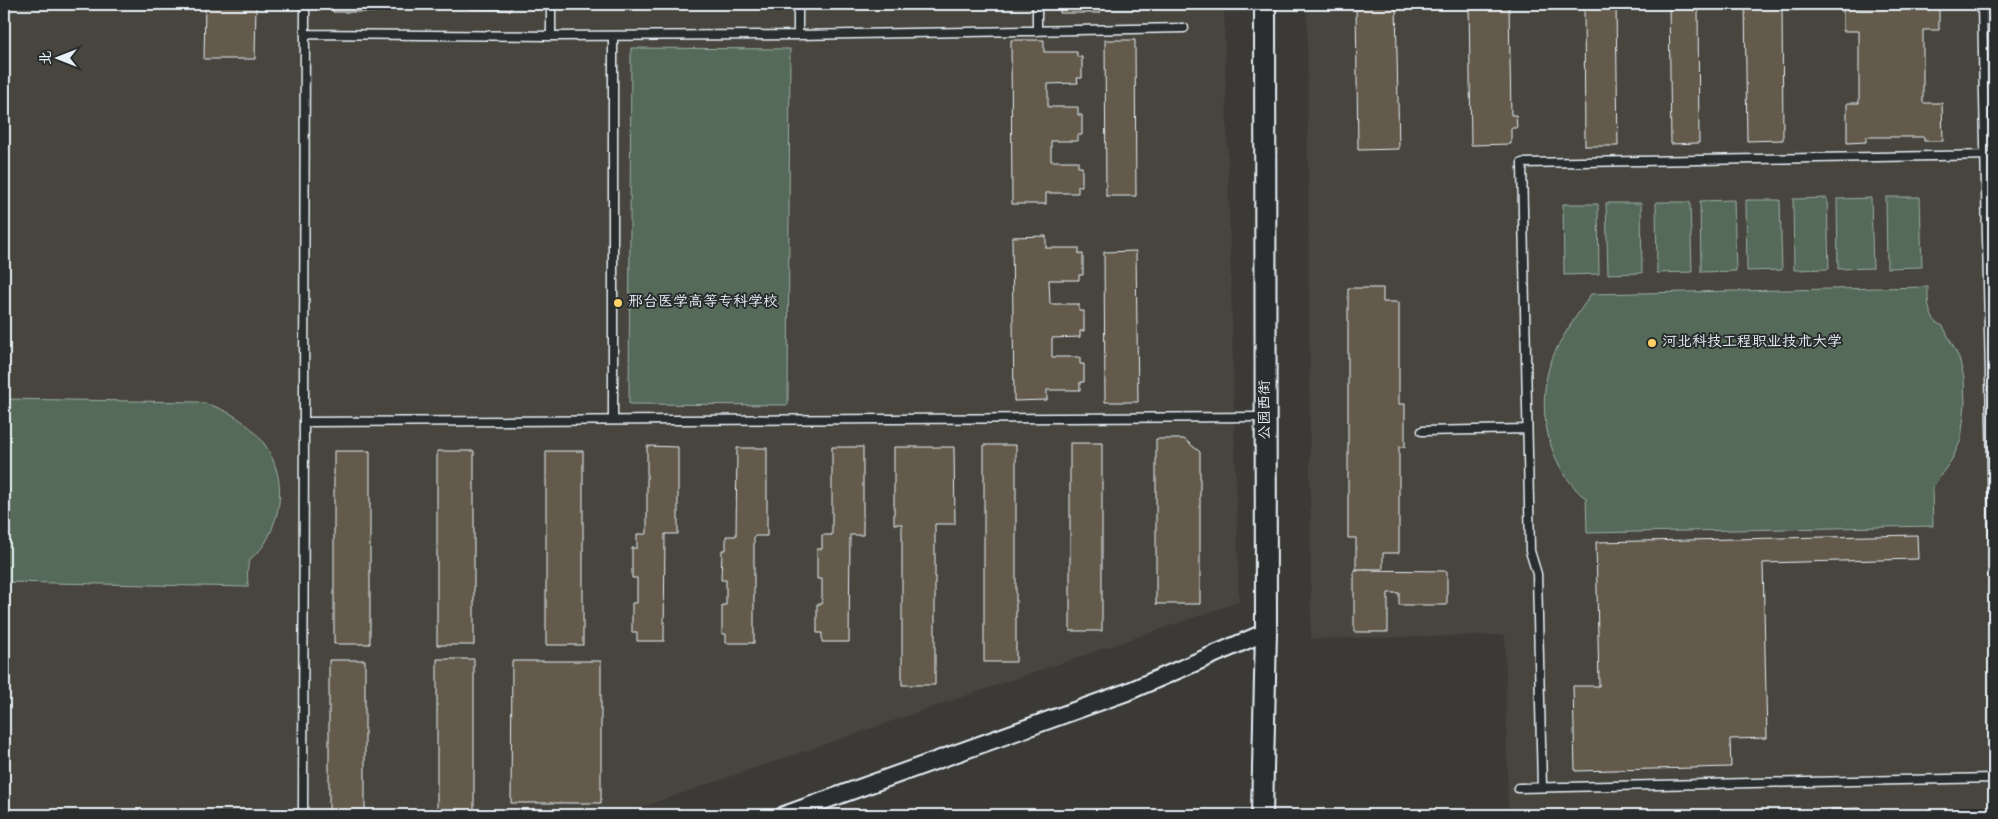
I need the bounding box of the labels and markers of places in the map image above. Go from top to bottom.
place label: 邢台医学高等专科学校 [628,293,778,312]
marker: 邢台医学高等专科学校 [612,297,624,309]
place label: 河北科技工程职业技术大学 [1662,333,1842,352]
marker: 河北科技工程职业技术大学 [1646,337,1658,349]

